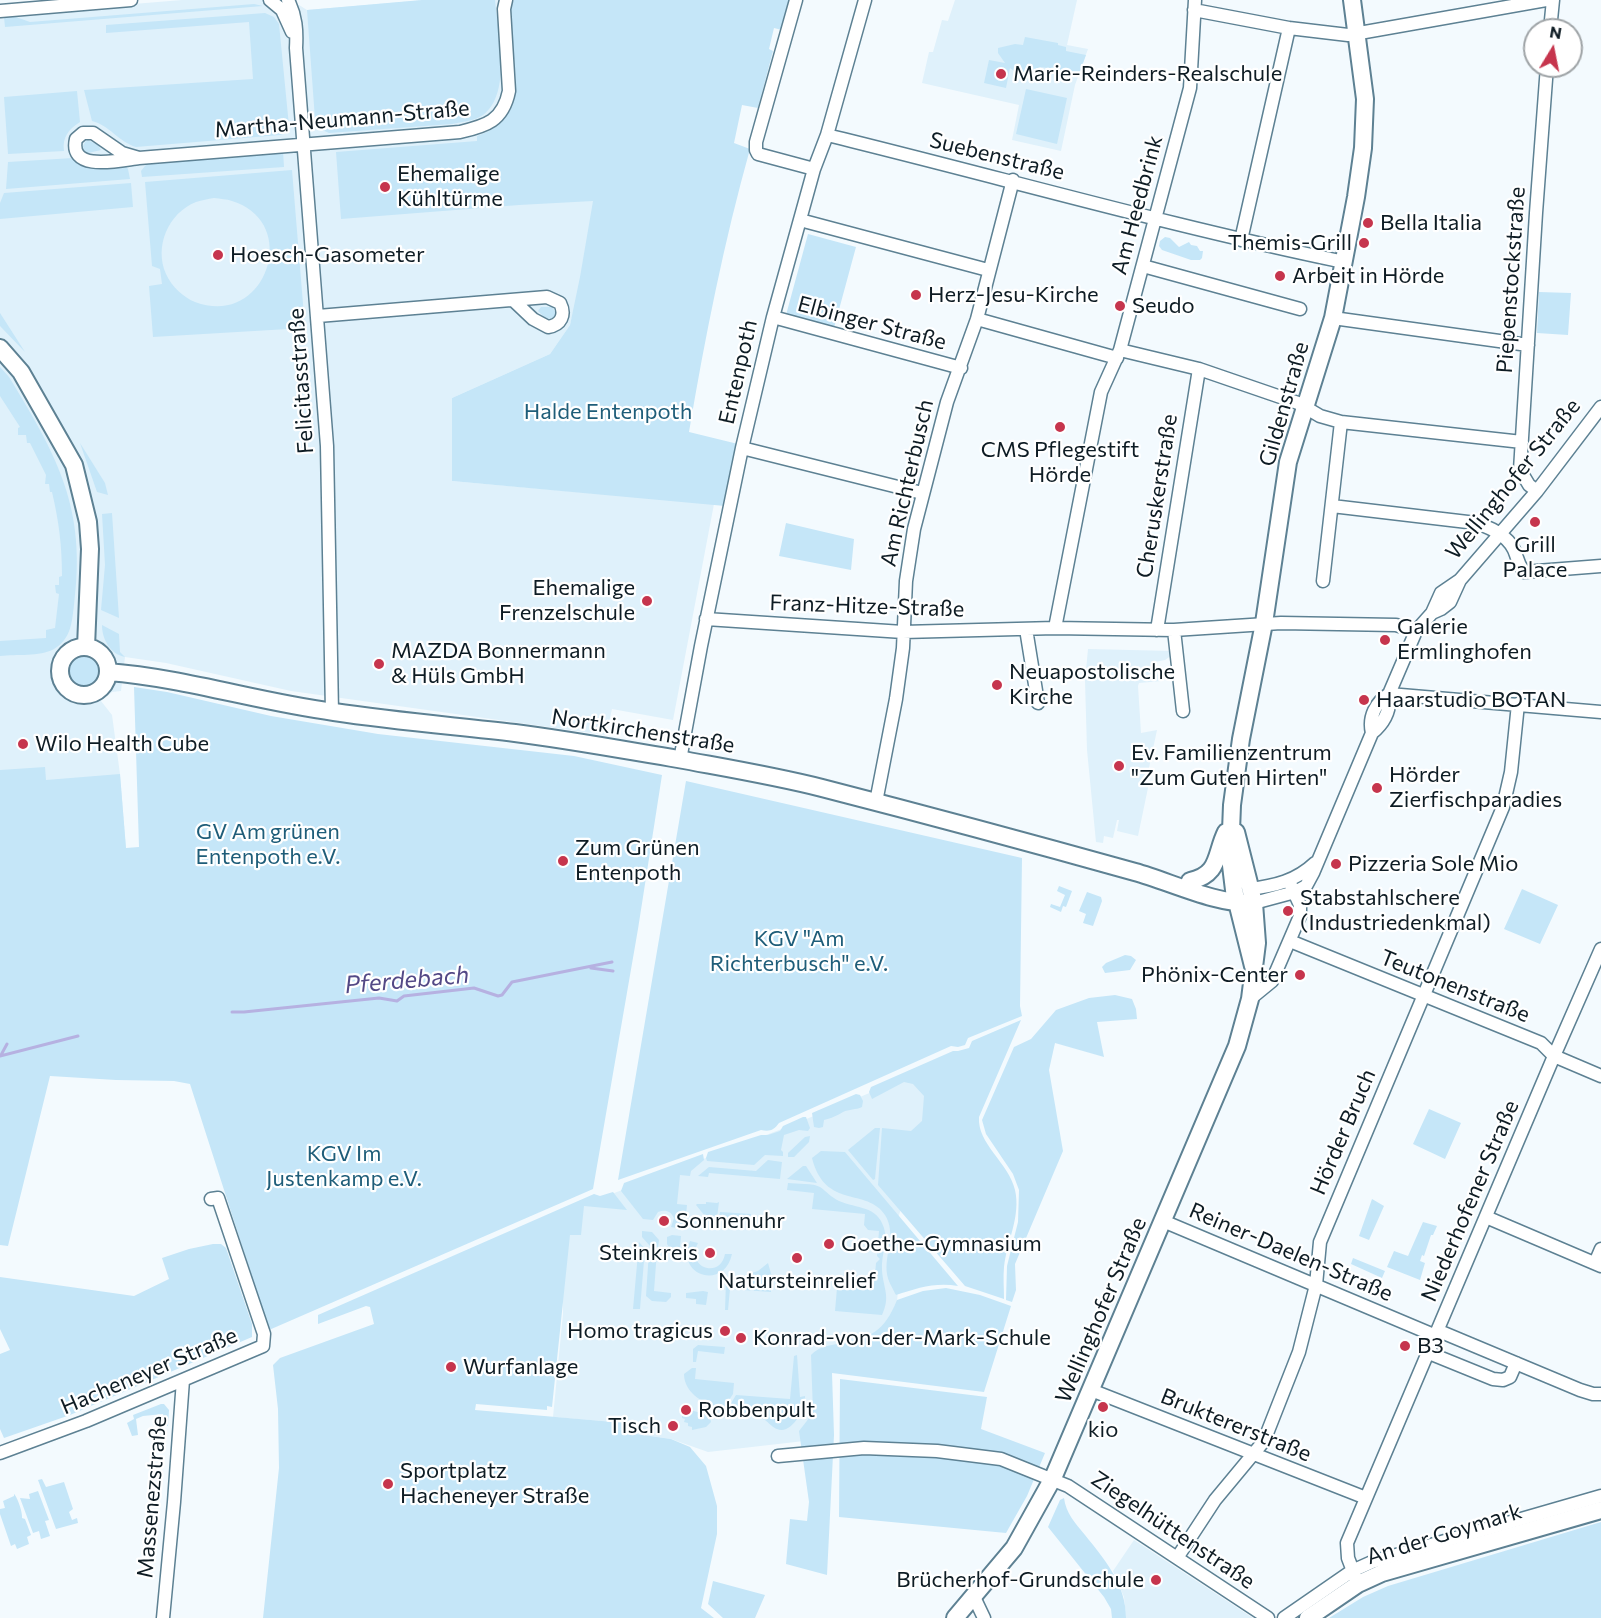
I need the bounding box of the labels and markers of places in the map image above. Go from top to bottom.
place label: Marie-Reinders-Realschule [1013,61,1282,87]
marker: Marie-Reinders-Realschule [994,67,1008,81]
place label: Ehemalige Kühltürme [397,161,503,212]
marker: Ehemalige Kühltürme [378,180,392,194]
place label: Bella Italia [1380,210,1482,236]
marker: Bella Italia [1361,216,1375,230]
place label: Themis-Grill [1228,230,1352,256]
marker: Themis-Grill [1357,236,1371,250]
place label: Hoesch-Gasometer [230,242,425,268]
marker: Hoesch-Gasometer [211,248,225,262]
place label: Arbeit in Hörde [1292,263,1444,289]
marker: Arbeit in Hörde [1273,269,1287,283]
place label: Herz-Jesu-Kirche [928,282,1099,308]
marker: Herz-Jesu-Kirche [909,288,923,302]
place label: Seudo [1132,293,1195,319]
marker: Seudo [1113,299,1127,313]
marker: CMS Pflegestift Hörde [1053,420,1067,434]
place label: CMS Pflegestift Hörde [981,437,1139,488]
marker: Grill Palace [1528,515,1542,529]
place label: Grill Palace [1503,532,1567,584]
place label: Ehemalige Frenzelschule [499,575,635,626]
marker: Ehemalige Frenzelschule [640,594,654,608]
place label: Galerie Ermlinghofen [1397,614,1532,666]
marker: Galerie Ermlinghofen [1378,633,1392,647]
place label: MAZDA Bonnermann & Hüls GmbH [391,638,606,690]
marker: MAZDA Bonnermann & Hüls GmbH [372,657,386,671]
place label: Neuapostolische Kirche [1009,659,1175,710]
marker: Neuapostolische Kirche [990,678,1004,692]
place label: Haarstudio BOTAN [1376,687,1566,713]
marker: Haarstudio BOTAN [1357,693,1371,707]
place label: Wilo Health Cube [35,731,209,757]
marker: Wilo Health Cube [16,737,30,751]
place label: Ev. Familienzentrum "Zum Guten Hirten" [1131,740,1332,792]
marker: Ev. Familienzentrum "Zum Guten Hirten" [1112,759,1126,773]
place label: Hörder Zierfischparadies [1389,762,1562,813]
marker: Hörder Zierfischparadies [1370,781,1384,795]
place label: Zum Grünen Entenpoth [575,835,699,886]
place label: Pizzeria Sole Mio [1348,851,1518,877]
marker: Zum Grünen Entenpoth [556,854,570,868]
marker: Pizzeria Sole Mio [1329,857,1343,871]
place label: Stabstahlschere (Industriedenkmal) [1300,885,1491,936]
marker: Stabstahlschere (Industriedenkmal) [1281,904,1295,918]
place label: Phönix-Center [1141,962,1288,988]
marker: Phönix-Center [1293,968,1307,982]
place label: Sonnenuhr [676,1208,785,1234]
marker: Sonnenuhr [657,1214,671,1228]
place label: Goethe-Gymnasium [841,1231,1042,1257]
marker: Goethe-Gymnasium [822,1237,836,1251]
place label: Steinkreis [599,1240,698,1266]
marker: Steinkreis [703,1246,717,1260]
marker: Natursteinrelief [790,1251,804,1265]
place label: Natursteinrelief [718,1268,876,1294]
place label: Homo tragicus [567,1318,713,1344]
marker: Homo tragicus [718,1324,732,1338]
place label: Konrad-von-der-Mark-Schule [753,1325,1051,1351]
marker: Konrad-von-der-Mark-Schule [734,1331,748,1345]
place label: B3 [1417,1333,1444,1359]
marker: B3 [1398,1339,1412,1353]
place label: Wurfanlage [463,1354,578,1380]
marker: Wurfanlage [444,1360,458,1374]
place label: Robbenpult [698,1397,815,1423]
marker: kio [1096,1400,1110,1414]
marker: Robbenpult [679,1403,693,1417]
place label: Tisch [608,1413,661,1439]
place label: kio [1088,1417,1118,1443]
marker: Tisch [666,1419,680,1433]
place label: Sportplatz Hacheneyer Straße [400,1458,589,1510]
marker: Sportplatz Hacheneyer Straße [381,1477,395,1491]
place label: Brücherhof-Grundschule [896,1567,1144,1593]
marker: Brücherhof-Grundschule [1149,1573,1163,1587]

